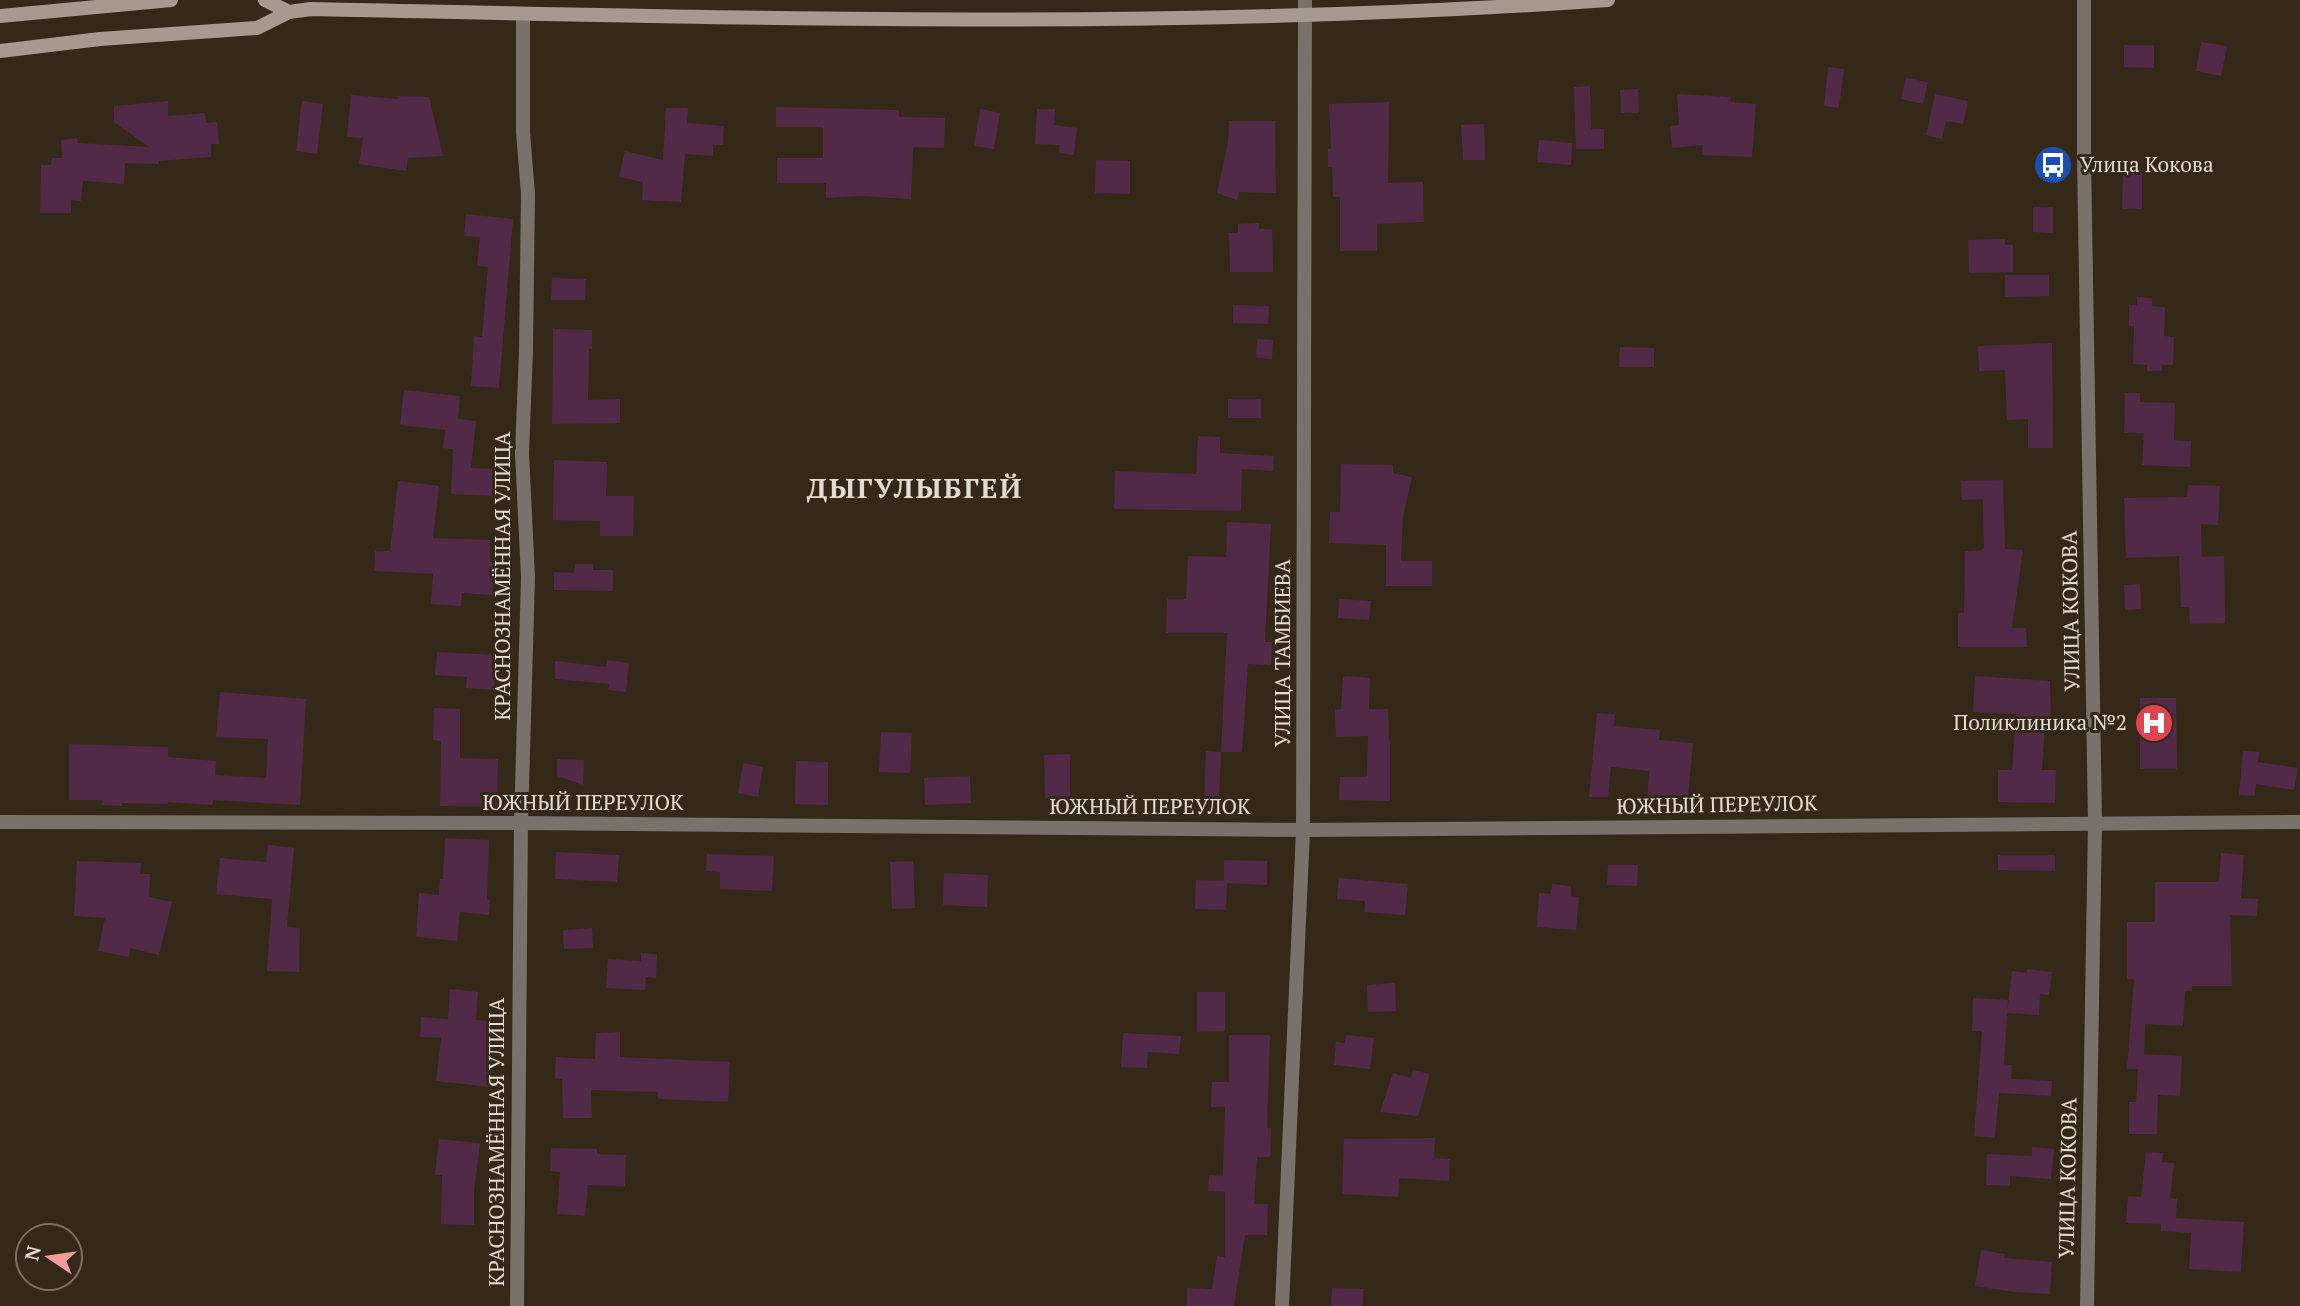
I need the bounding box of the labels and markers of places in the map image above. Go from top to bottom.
bus stop icon: Улица Кокова [2032,144,2074,186]
place label: Улица Кокова [2080,150,2214,178]
hospital icon: Поликлиника №2 [2133,702,2175,744]
place label: Поликлиника №2 [1953,708,2127,736]

